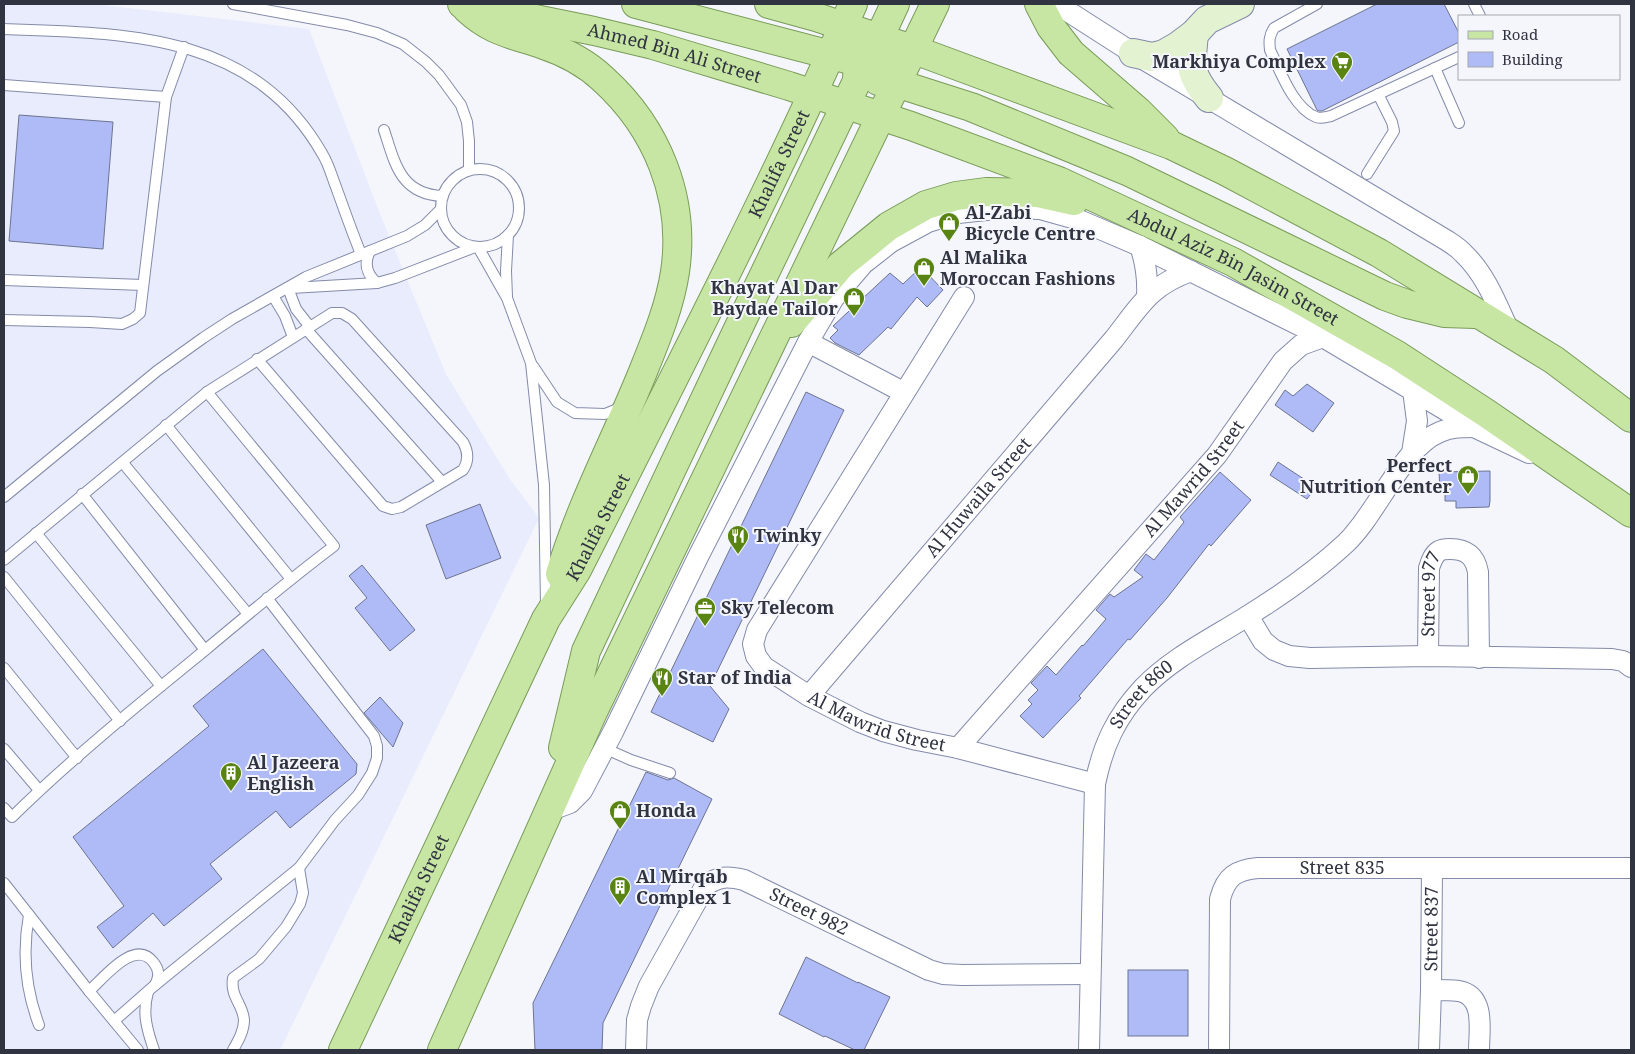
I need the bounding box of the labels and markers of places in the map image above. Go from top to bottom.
place label: Markhiya Complex [1152,49,1326,73]
supermarket icon: Markhiya Complex [1330,50,1354,81]
place label: Al-Zabi Bicycle Centre [965,200,1095,245]
shop icon: Al-Zabi Bicycle Centre [937,211,961,242]
place label: Al Malika Moroccan Fashions [940,245,1115,290]
shop icon: Al Malika Moroccan Fashions [912,256,936,287]
place label: Khayat Al Dar Baydae Tailor [711,275,839,320]
shop icon: Khayat Al Dar Baydae Tailor [842,286,866,317]
place label: Perfect Nutrition Center [1300,453,1453,498]
shop icon: Perfect Nutrition Center [1456,464,1480,495]
place label: Twinky [754,523,822,547]
restaurant icon: Twinky [726,524,750,555]
place label: Sky Telecom [721,595,835,619]
office icon: Sky Telecom [693,596,717,627]
place label: Star of India [678,665,792,689]
restaurant icon: Star of India [650,666,674,697]
place label: Al Jazeera English [247,750,340,795]
building icon: Al Jazeera English [219,761,243,792]
place label: Honda [636,798,696,822]
shop icon: Honda [608,799,632,830]
place label: Al Mirqab Complex 1 [636,864,732,909]
building icon: Al Mirqab Complex 1 [608,875,632,906]

